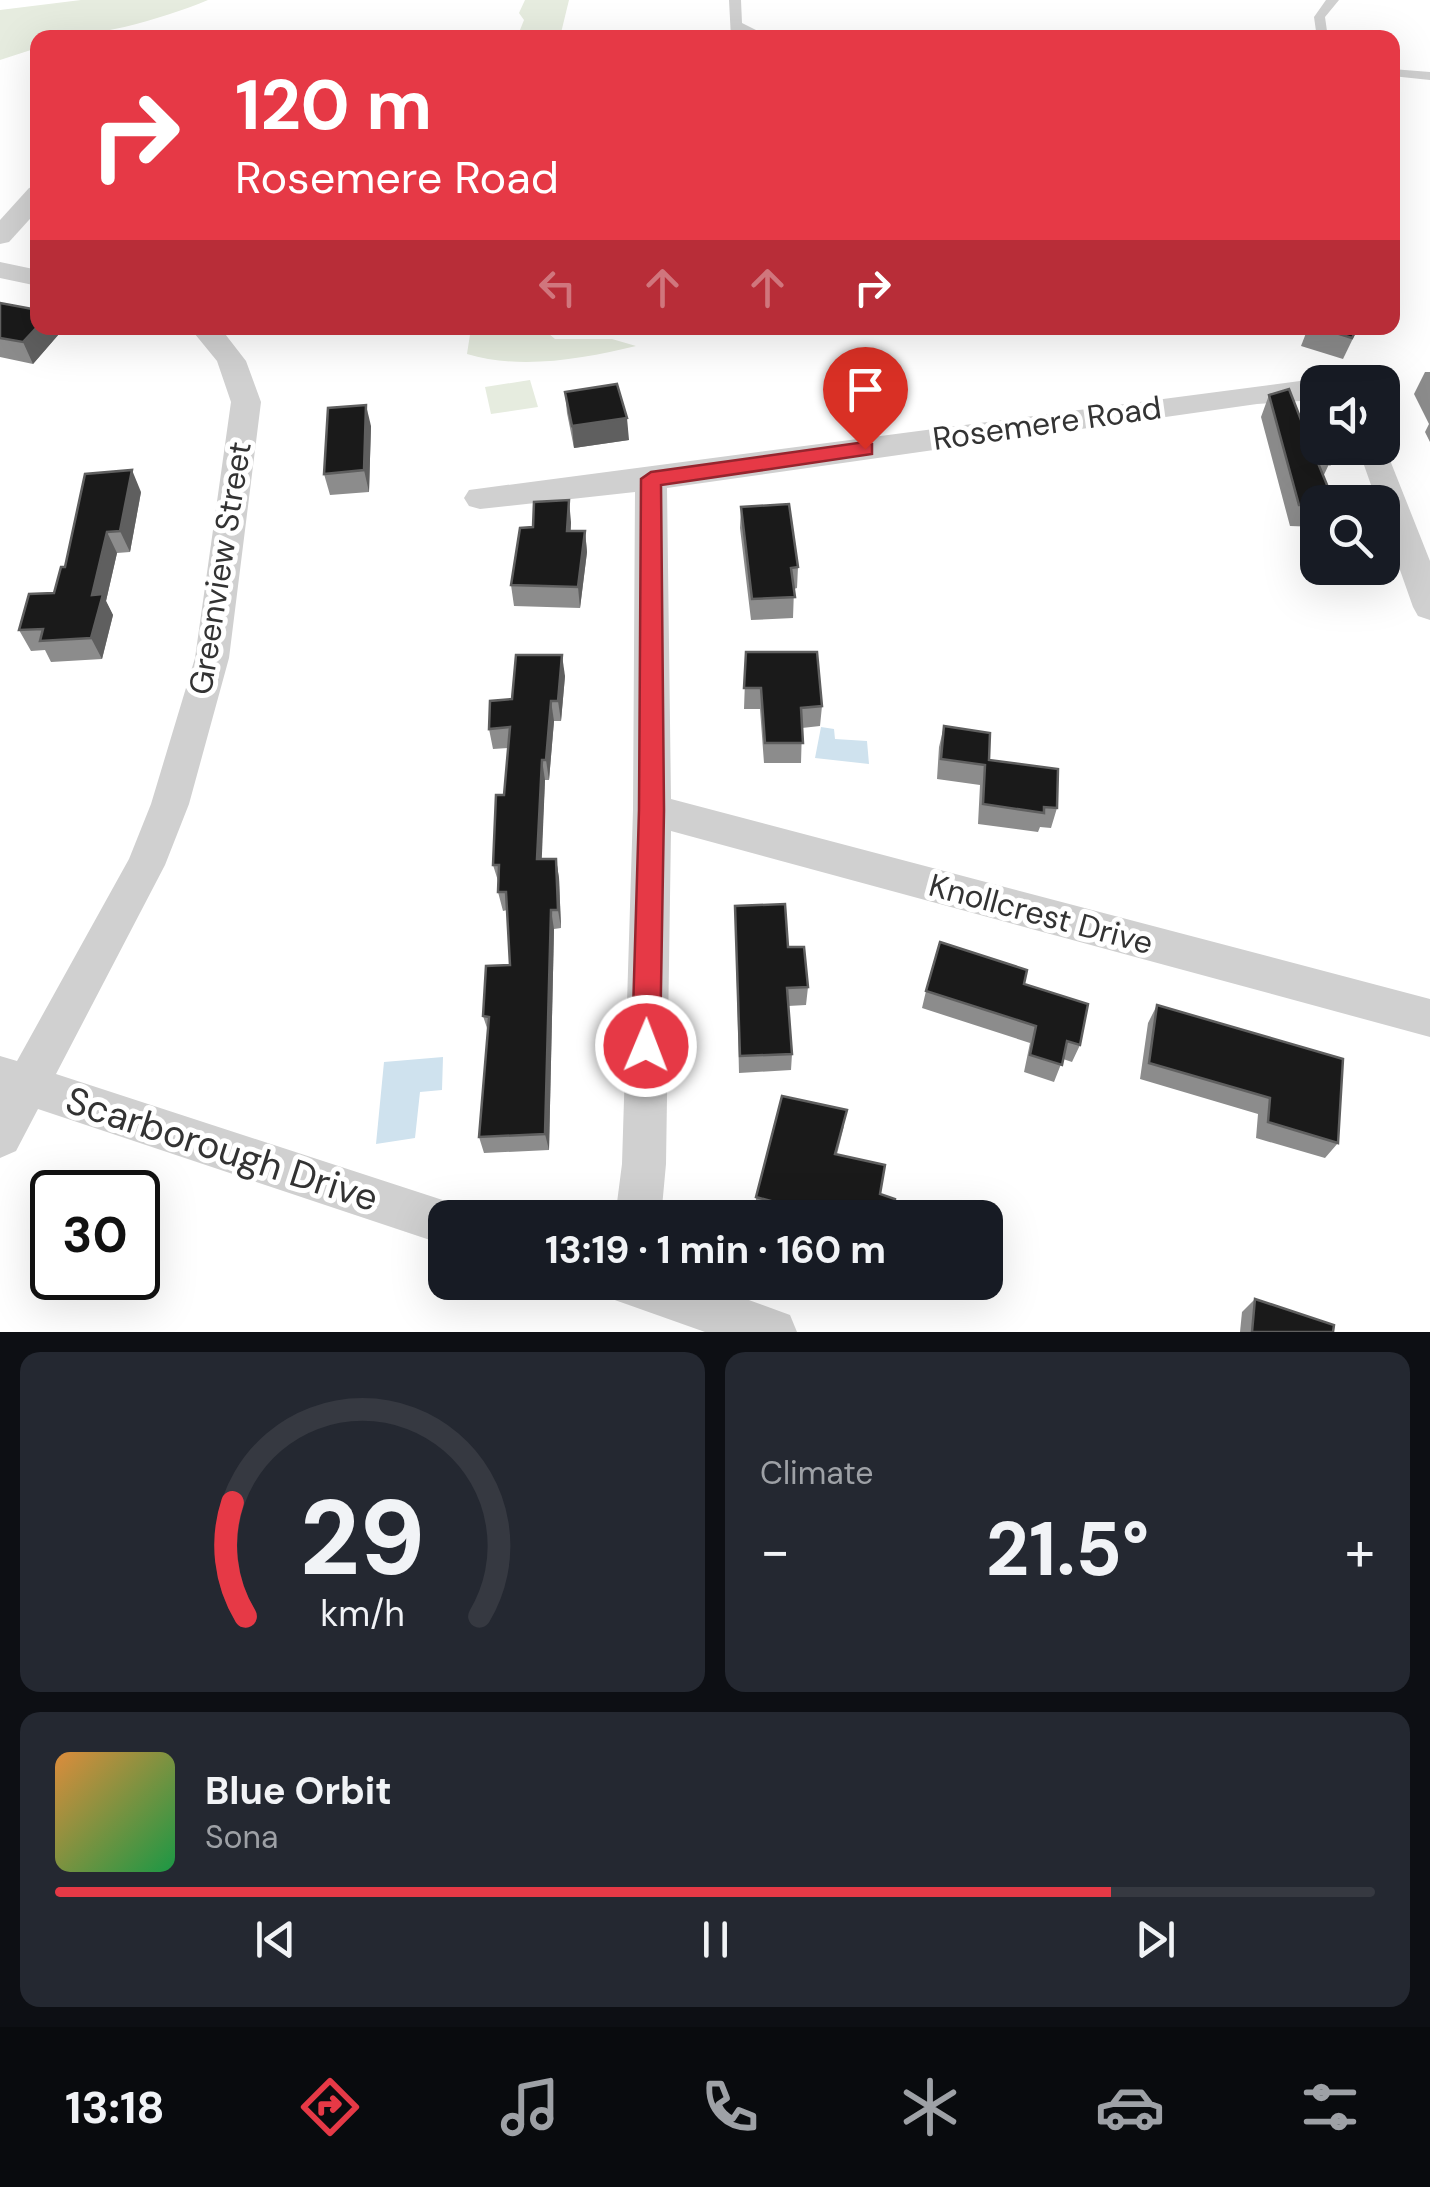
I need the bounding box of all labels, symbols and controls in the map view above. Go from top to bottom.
text: 120 m [235,60,432,151]
icon: right [70,70,200,200]
text: Rosemere Road [235,148,559,207]
icon: left [530,260,585,315]
icon: ahead [635,260,690,315]
icon: ahead [740,260,795,315]
icon: right [845,260,900,315]
pin [823,347,908,450]
icon: arrive [838,362,893,417]
map controls [1300,365,1400,585]
button: sound [1300,365,1400,465]
street label: Rosemere Road [930,386,1164,460]
street label: Greenview Street [179,438,261,698]
button: search [1300,485,1400,585]
street label: Knollcrest Drive [924,864,1158,964]
position arrow [594,994,698,1098]
street label: Scarborough Drive [59,1075,385,1223]
speed limit sign: 30 [30,1170,160,1300]
text: 13:19 · 1 min · 160 m [545,1225,886,1275]
text: Climate [760,1452,874,1494]
text: 29 [300,1471,425,1606]
text: 21.5° [986,1501,1149,1598]
text: − [760,1515,790,1587]
text: + [1345,1515,1375,1587]
text: km/h [320,1591,405,1637]
text: Blue Orbit [205,1766,392,1816]
text: Sona [205,1816,278,1858]
icon: previous [248,1912,303,1967]
icon: pause [688,1912,743,1967]
icon: next [1128,1912,1183,1967]
icon: directions [295,2072,365,2142]
icon: music [495,2072,565,2142]
icon: phone [695,2072,765,2142]
icon: climate [895,2072,965,2142]
icon: car [1095,2072,1165,2142]
icon: filters [1295,2072,1365,2142]
text: 13:18 [65,2078,165,2137]

